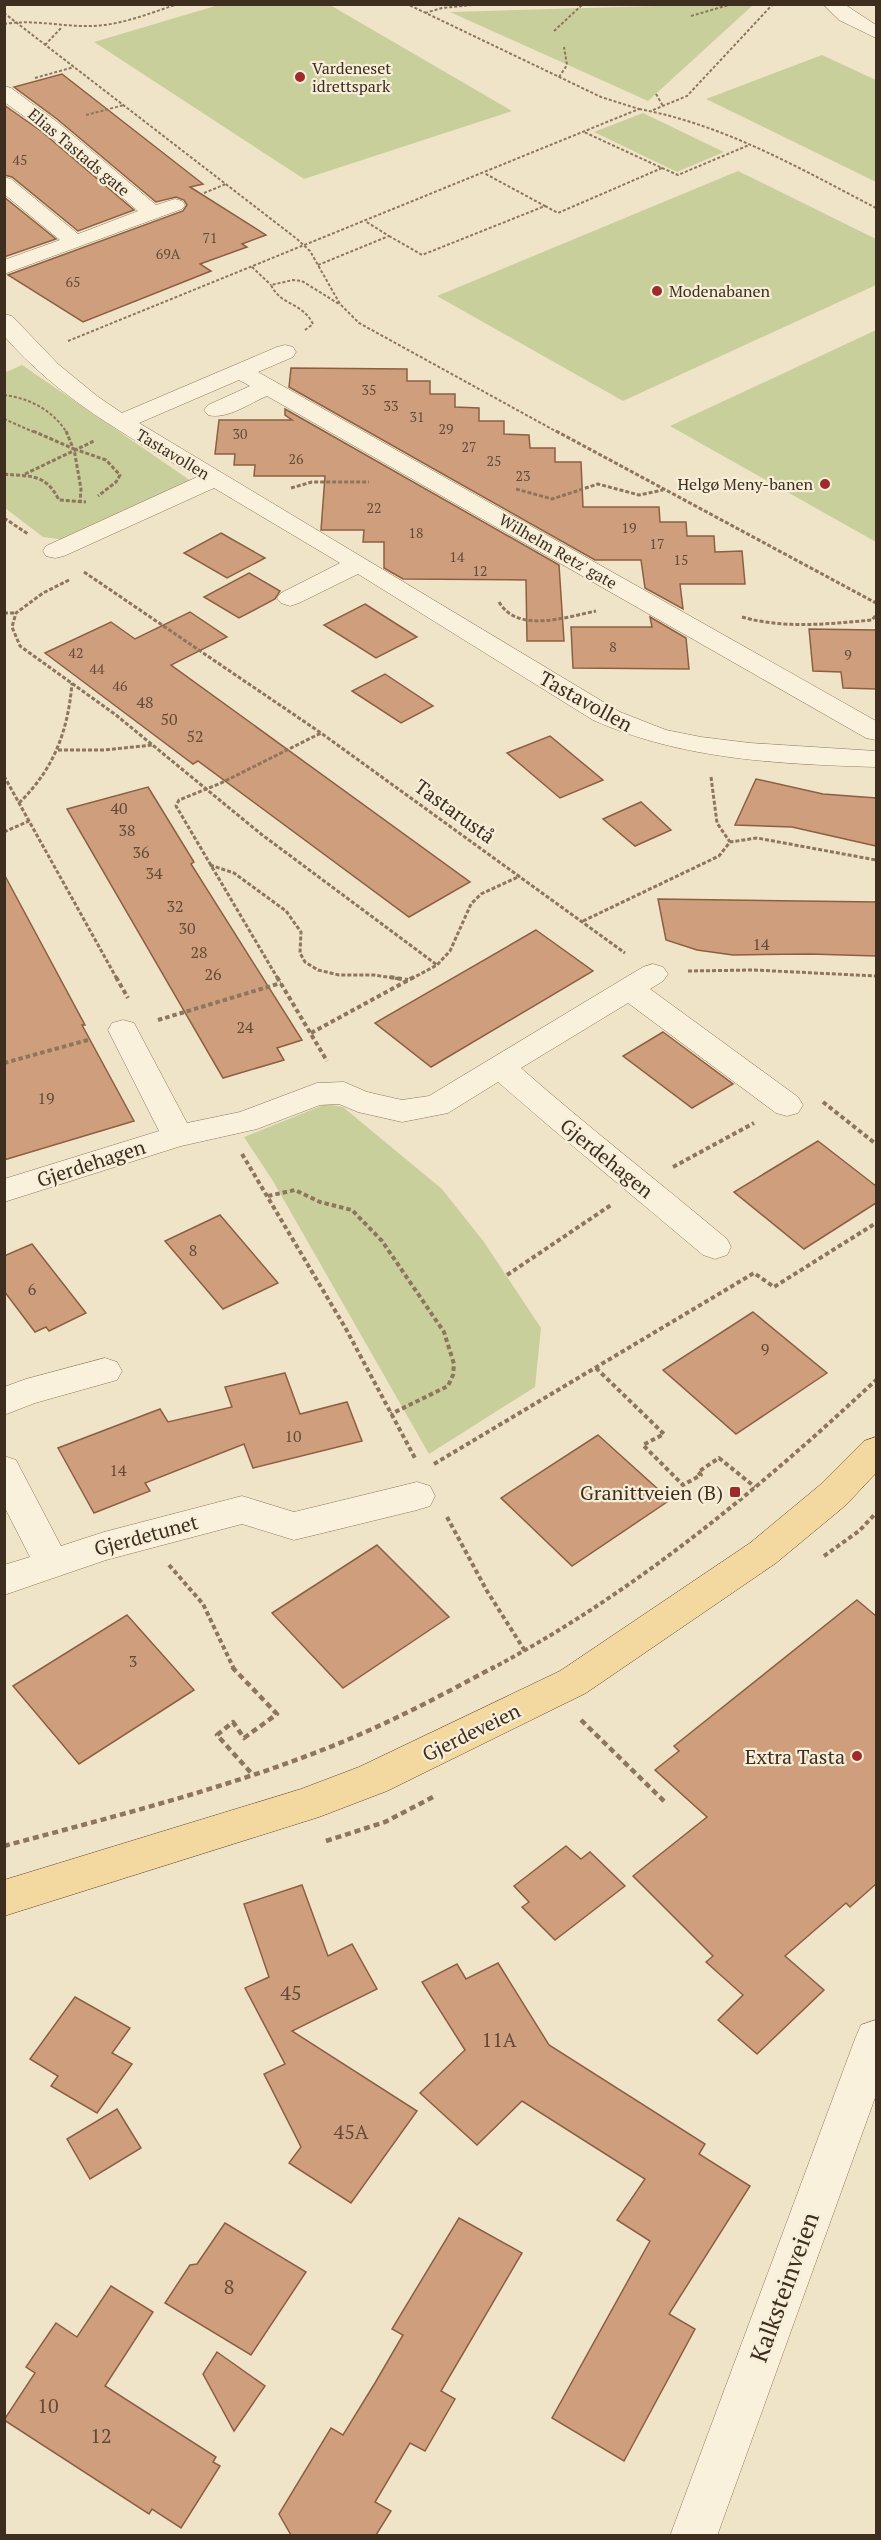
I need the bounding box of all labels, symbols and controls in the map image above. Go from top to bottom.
place label: Vardeneset idrettspark [312,57,391,97]
marker: Vardeneset idrettspark [293,70,307,84]
street label: Elias Tastads gate [23,103,135,201]
house number: 45 [13,150,27,169]
house number: 71 [203,228,217,247]
house number: 69A [156,244,181,263]
house number: 65 [66,272,80,291]
place label: Modenabanen [669,280,771,302]
marker: Modenabanen [650,284,664,298]
house number: 35 [362,380,376,399]
house number: 33 [384,396,398,415]
house number: 31 [410,407,424,426]
house number: 29 [439,419,453,438]
street label: Tastavollen [132,423,214,485]
house number: 30 [233,424,247,443]
house number: 27 [462,437,476,456]
house number: 26 [289,449,304,468]
house number: 25 [487,451,501,470]
house number: 23 [516,466,530,485]
place label: Helgø Meny-banen [677,473,813,495]
marker: Helgø Meny-banen [818,477,832,491]
house number: 22 [367,498,381,517]
street label: Wilhelm Retz' gate [495,508,621,594]
house number: 19 [622,518,636,537]
house number: 18 [409,523,423,542]
house number: 17 [650,534,664,553]
house number: 14 [450,547,465,566]
house number: 15 [674,550,688,569]
house number: 12 [473,561,487,580]
house number: 8 [609,637,617,656]
house number: 42 [69,643,83,662]
house number: 9 [844,645,852,664]
house number: 44 [90,659,105,678]
street label: Tastavollen [534,664,638,738]
house number: 46 [113,676,128,695]
house number: 48 [136,691,154,713]
house number: 50 [160,708,178,730]
house number: 52 [186,725,204,747]
street label: Tastarustå [409,773,501,849]
house number: 40 [110,797,128,819]
house number: 38 [118,819,136,841]
house number: 36 [132,841,150,863]
house number: 34 [145,862,163,884]
house number: 32 [166,895,184,917]
house number: 30 [178,917,196,939]
house number: 14 [752,933,770,955]
house number: 28 [190,941,208,963]
house number: 26 [204,963,222,985]
house number: 24 [236,1016,254,1038]
house number: 19 [37,1087,55,1109]
street label: Gjerdehagen [555,1112,659,1204]
street label: Gjerdehagen [33,1133,149,1193]
house number: 8 [189,1239,197,1261]
house number: 6 [28,1278,37,1300]
house number: 9 [761,1338,769,1360]
house number: 10 [284,1425,302,1447]
house number: 14 [109,1459,127,1481]
place label: Granittveien (B) [580,1479,723,1506]
marker: Granittveien (B) [728,1485,742,1499]
street label: Gjerdetunet [91,1508,202,1562]
house number: 3 [129,1650,137,1672]
street label: Gjerdeveien [418,1697,525,1767]
place label: Extra Tasta [745,1743,845,1770]
marker: Extra Tasta [850,1749,864,1763]
house number: 45 [280,1979,302,2006]
house number: 11A [482,2026,517,2053]
house number: 45A [334,2118,369,2145]
street label: Kalksteinveien [742,2208,826,2366]
house number: 8 [224,2273,234,2300]
house number: 10 [37,2392,59,2419]
house number: 12 [90,2422,112,2449]

